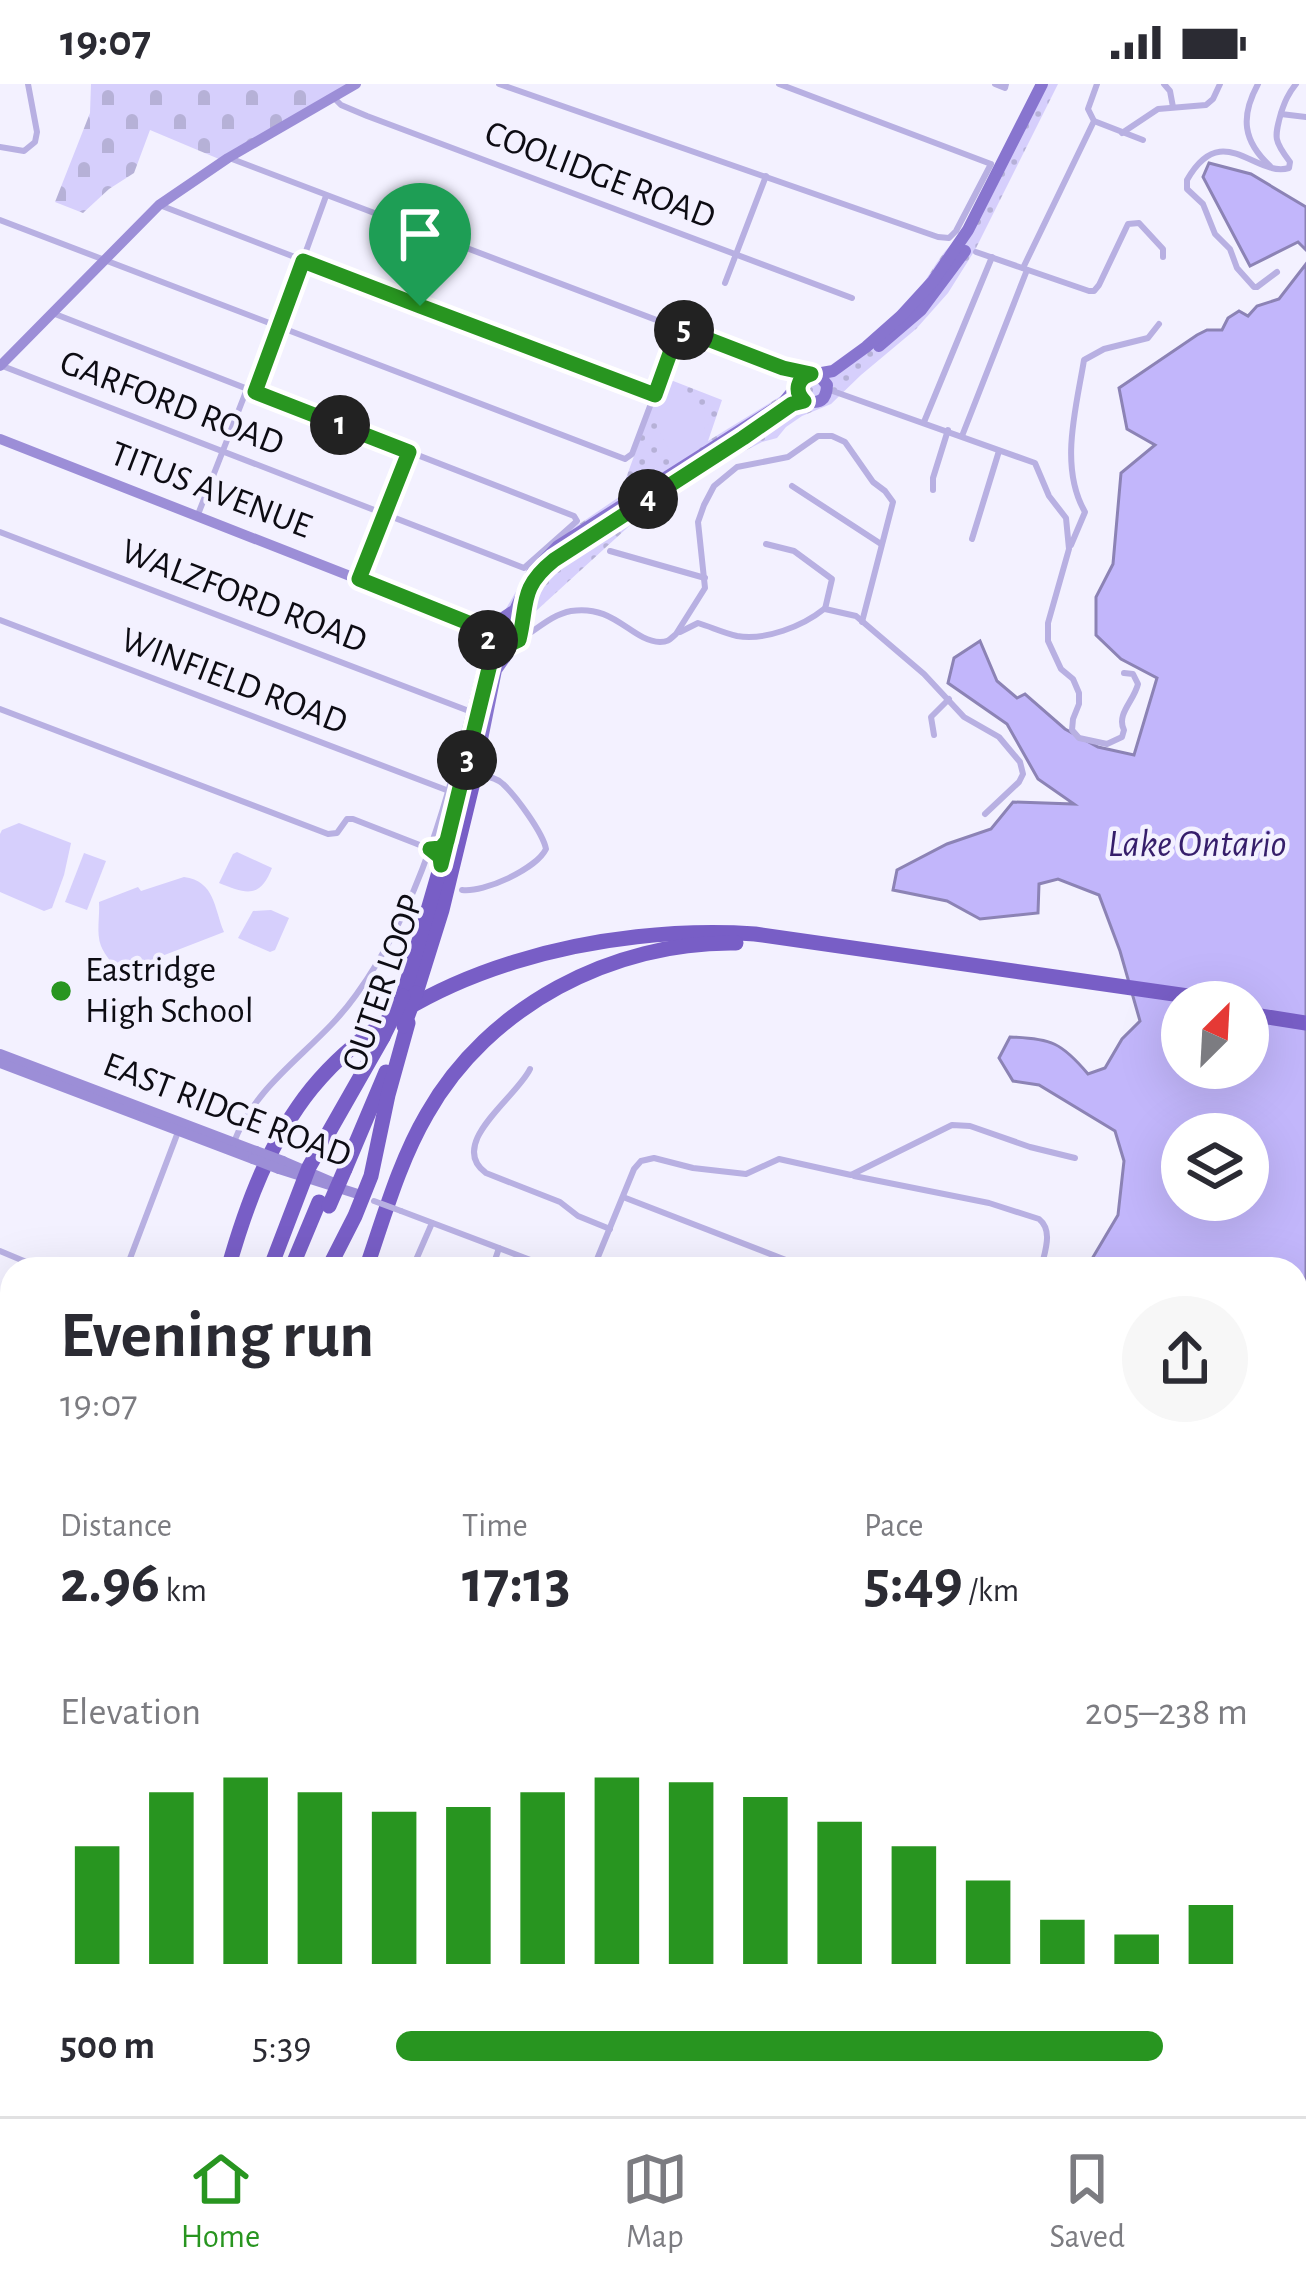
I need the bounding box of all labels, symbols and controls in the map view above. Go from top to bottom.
text: 19:07 [60,19,151,64]
street label: COOLIDGE ROAD [480,115,720,235]
pin [369,183,471,306]
icon: arrive [387,201,453,267]
pin: 5 [654,300,714,360]
text: 5 [677,313,691,346]
street label: GARFORD ROAD [55,344,289,462]
pin: 1 [310,395,370,455]
text: 1 [334,408,346,441]
street label: TITUS AVENUE [106,435,316,545]
pin: 4 [618,469,678,529]
text: 4 [640,482,656,515]
street label: WALZFORD ROAD [116,533,372,659]
pin: 2 [458,610,518,670]
street label: WINFIELD ROAD [116,621,352,741]
text: 2 [480,623,496,656]
pin: 3 [437,730,497,790]
text: 3 [460,743,474,776]
water label: Lake Ontario [1107,825,1287,864]
street label: OUTER LOOP [336,890,430,1076]
place label: Eastridge High School [85,952,254,1029]
marker: Eastridge High School [48,978,74,1004]
north arrow [1161,981,1269,1089]
map controls [1161,981,1269,1221]
street label: EAST RIDGE ROAD [98,1046,356,1174]
button: layers [1161,1113,1269,1221]
button: share [1122,1296,1248,1422]
text: Evening run [60,1303,374,1369]
text: 19:07 [60,1385,138,1424]
text: Distance [60,1510,172,1543]
text: Time [462,1510,528,1543]
text: Pace [864,1510,923,1543]
text: 2.96 [60,1553,160,1613]
text: 17:13 [462,1553,571,1613]
text: 5:49 [864,1553,963,1613]
text: km [160,1575,207,1608]
text: /km [963,1575,1019,1608]
text: Elevation [60,1693,201,1732]
text: 205–238 m [1085,1693,1248,1732]
text: 500 m [60,2027,155,2066]
text: 5:39 [252,2027,312,2066]
tab: Home [181,2146,260,2258]
tab: Map [622,2146,688,2258]
tab: Saved [1050,2146,1125,2258]

